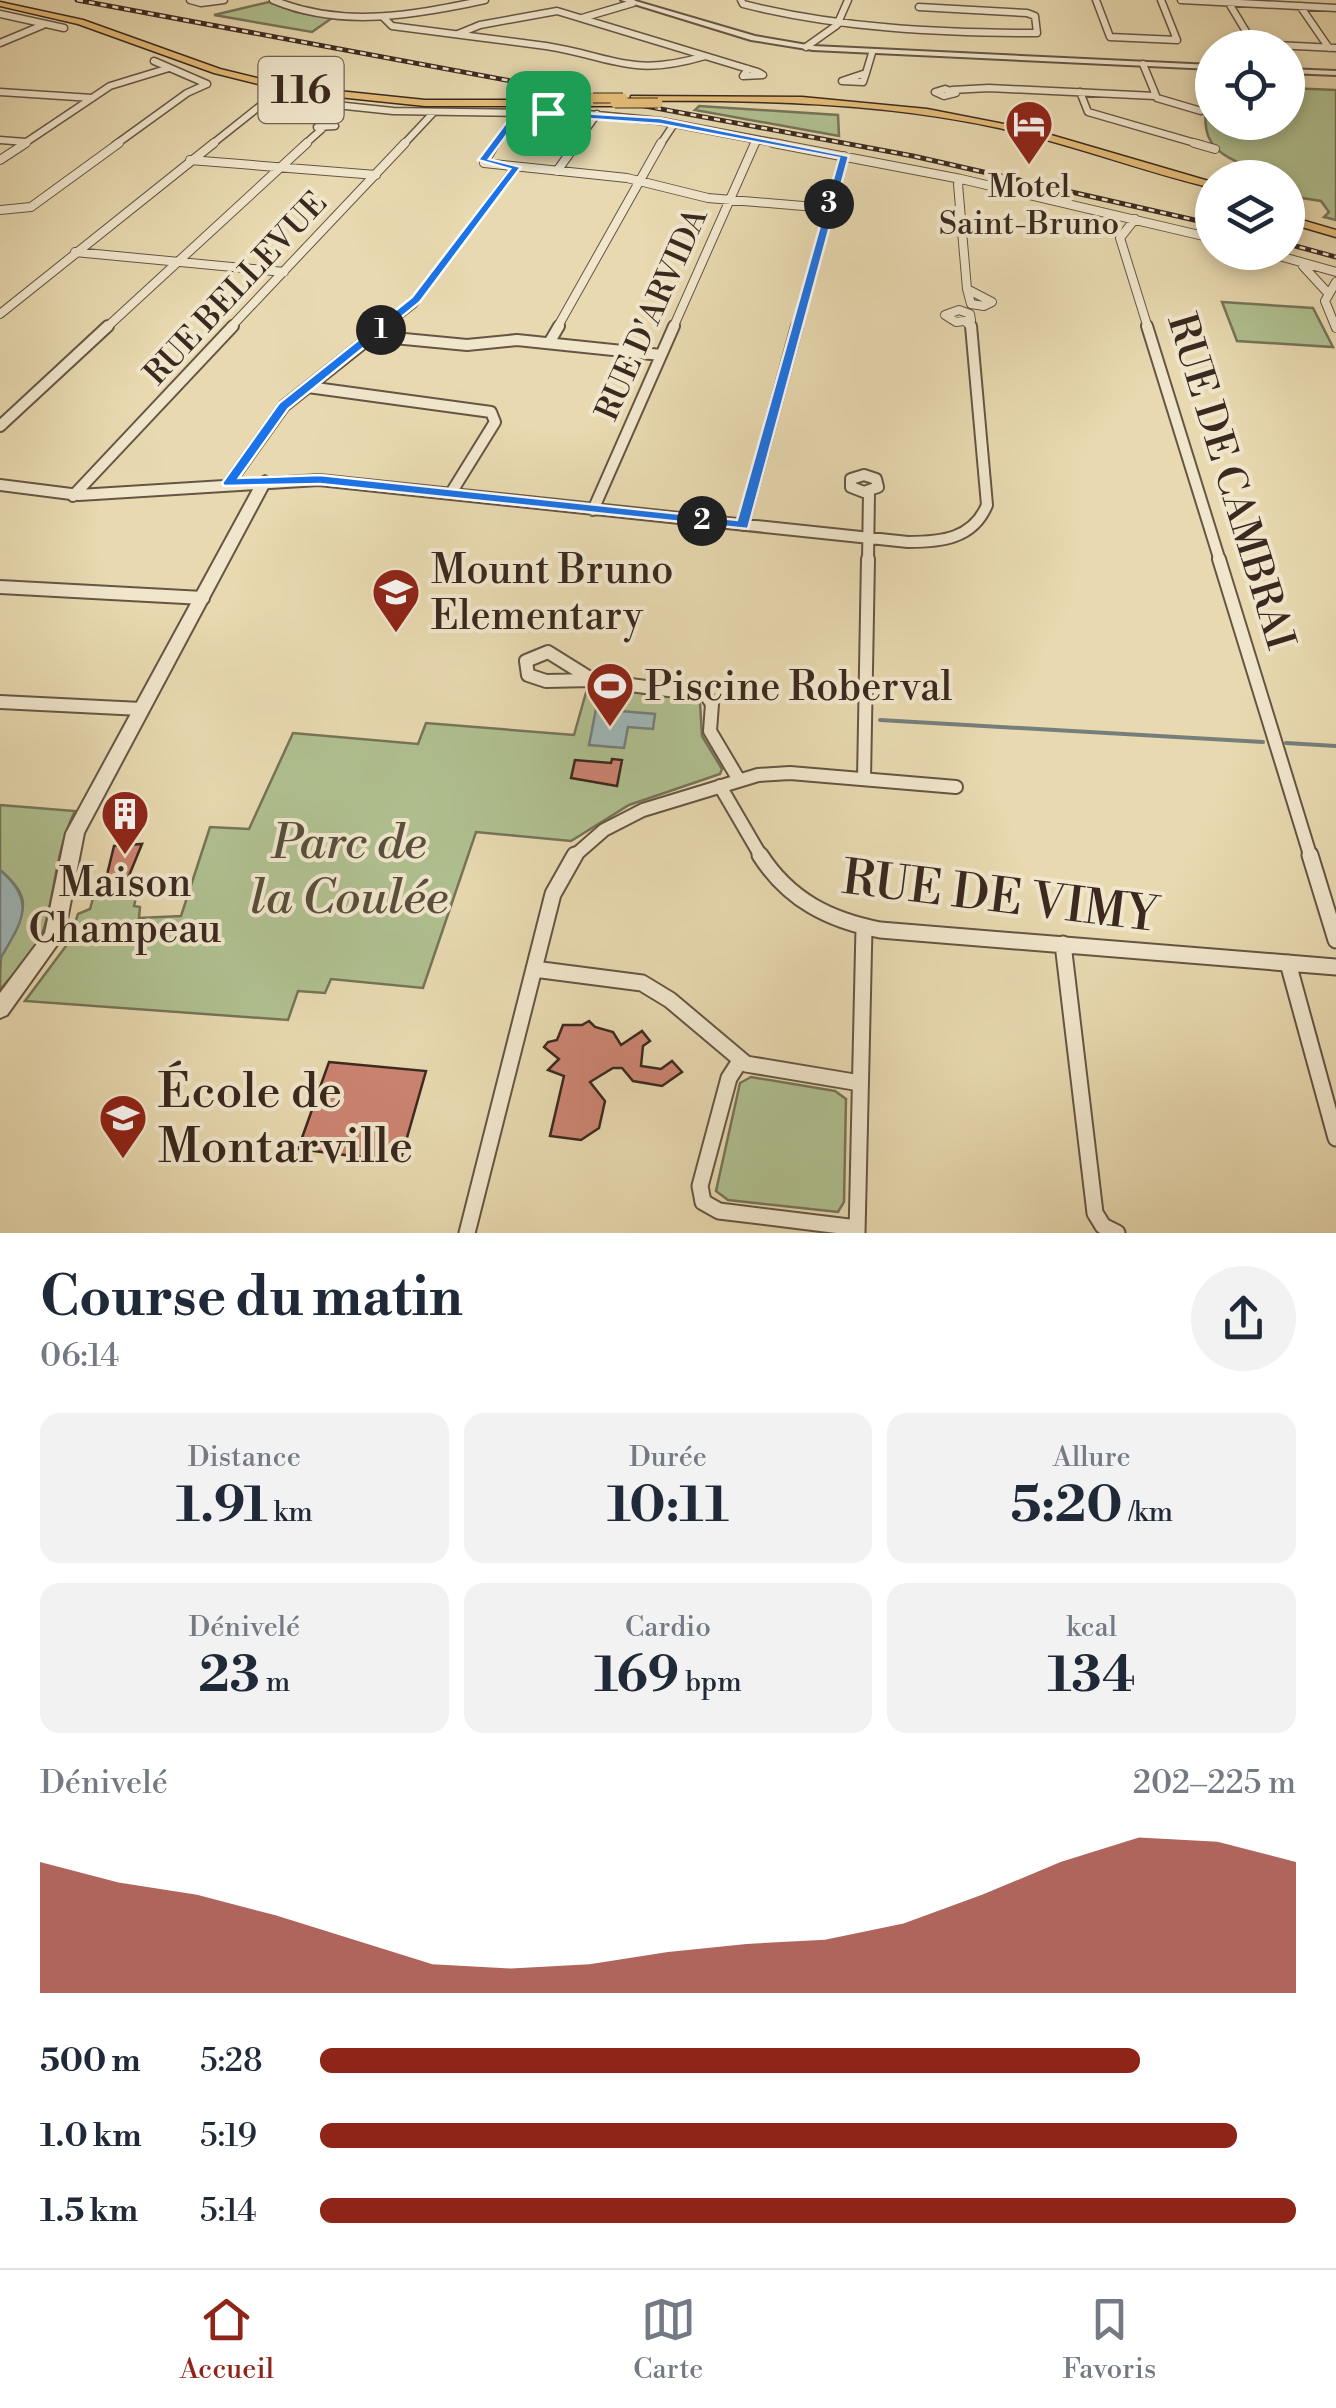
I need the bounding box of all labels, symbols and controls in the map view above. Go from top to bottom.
map controls [1195,30,1305,270]
button: locate [1195,30,1305,140]
road number: 116 [258,57,344,123]
pin [506,71,591,156]
icon: arrive [521,86,576,141]
hotel icon: Motel Saint-Bruno [1003,98,1055,166]
button: layers [1195,160,1305,270]
place label: Motel Saint-Bruno [939,167,1119,244]
pin: 3 [804,179,854,229]
street label: RUE BELLEVUE [136,184,336,394]
text: 3 [821,186,837,221]
street label: RUE D'ARVIDA [587,201,717,427]
pin: 1 [356,305,406,355]
street label: RUE DE CAMBRAI [1155,308,1305,655]
text: 1 [374,312,388,347]
pin: 2 [677,496,727,546]
text: 2 [693,503,711,538]
place label: Mount Bruno Elementary [431,546,674,643]
school or university icon: Mount Bruno Elementary [370,566,422,634]
sports icon: Piscine Roberval [584,660,636,728]
place label: Piscine Roberval [645,663,952,713]
building icon: Maison Champeau [99,788,151,856]
park label: Parc de la Coulée [250,814,448,929]
street label: RUE DE VIMY [838,849,1163,947]
place label: Maison Champeau [29,859,222,955]
place label: École de Montarville [158,1060,413,1178]
school or university icon: École de Montarville [97,1092,149,1160]
text: Course du matin [40,1264,463,1333]
button: share [1191,1266,1296,1371]
text: 06:14 [40,1336,119,1376]
text: Distance [188,1440,301,1475]
text: Durée [629,1440,707,1475]
text: Allure [1053,1440,1131,1475]
text: 1.91 [176,1475,268,1537]
text: 10:11 [607,1475,729,1537]
text: 5:20 [1010,1475,1123,1537]
text: km [268,1495,313,1530]
text: /km [1123,1495,1173,1530]
text: Dénivelé [188,1610,300,1645]
text: Cardio [625,1610,711,1645]
text: kcal [1066,1610,1117,1645]
text: 23 [199,1645,260,1707]
text: 169 [594,1645,679,1707]
text: 134 [1047,1645,1136,1707]
text: m [260,1665,290,1700]
text: bpm [679,1665,742,1700]
text: Dénivelé [40,1763,168,1803]
text: 202–225 m [1133,1763,1296,1803]
text: 500 m [40,2041,141,2081]
text: 5:28 [200,2041,263,2081]
text: 1.0 km [40,2116,142,2156]
text: 5:19 [200,2116,257,2156]
text: 1.5 km [40,2191,138,2231]
text: 5:14 [200,2191,256,2231]
tab: Accueil [180,2292,274,2387]
tab: Carte [633,2292,703,2387]
tab: Favoris [1063,2292,1156,2387]

